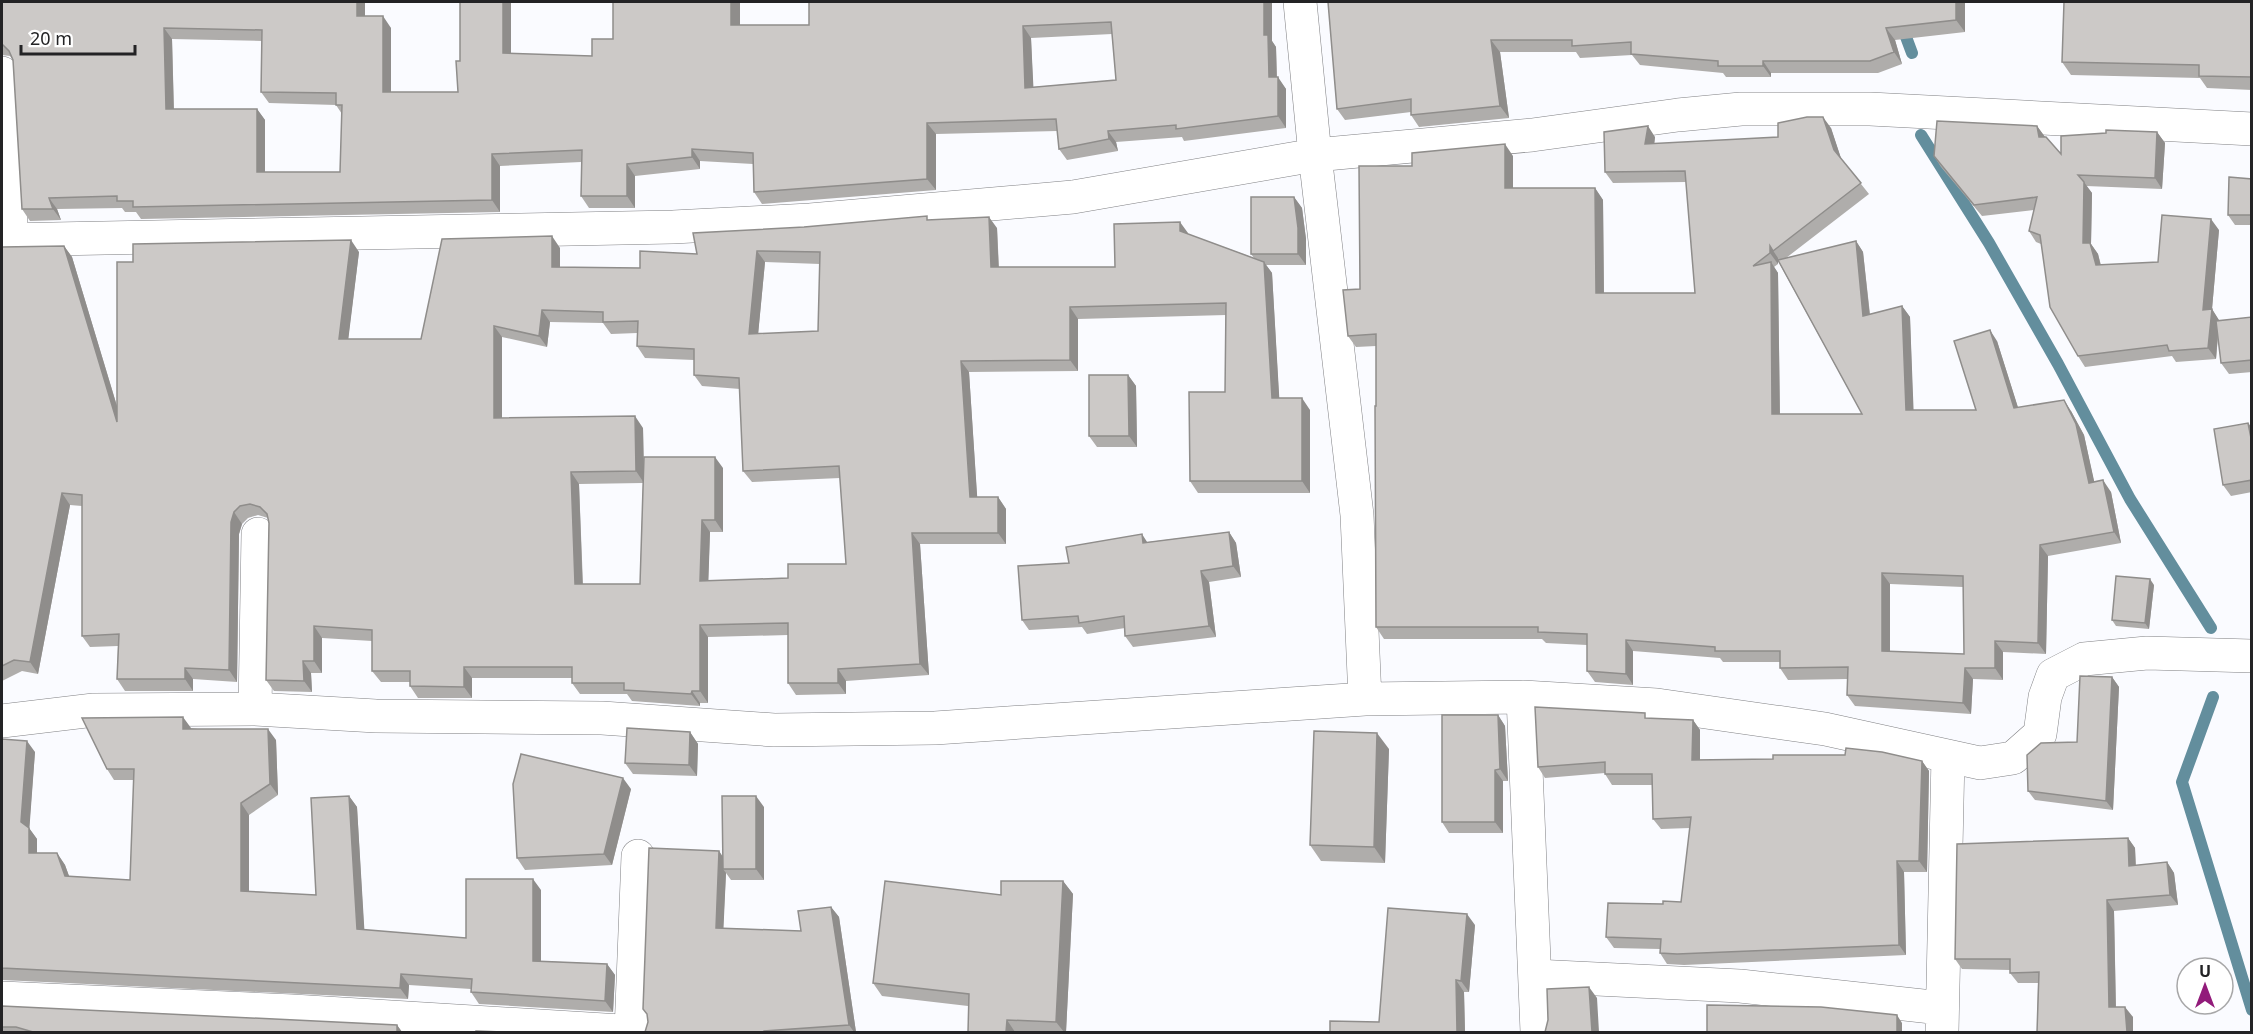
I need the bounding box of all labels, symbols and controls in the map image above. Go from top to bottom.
scale bar [21,18,135,56]
text: 20 m [30,26,72,50]
north arrow [2175,956,2235,1016]
text: U [2199,960,2211,982]

